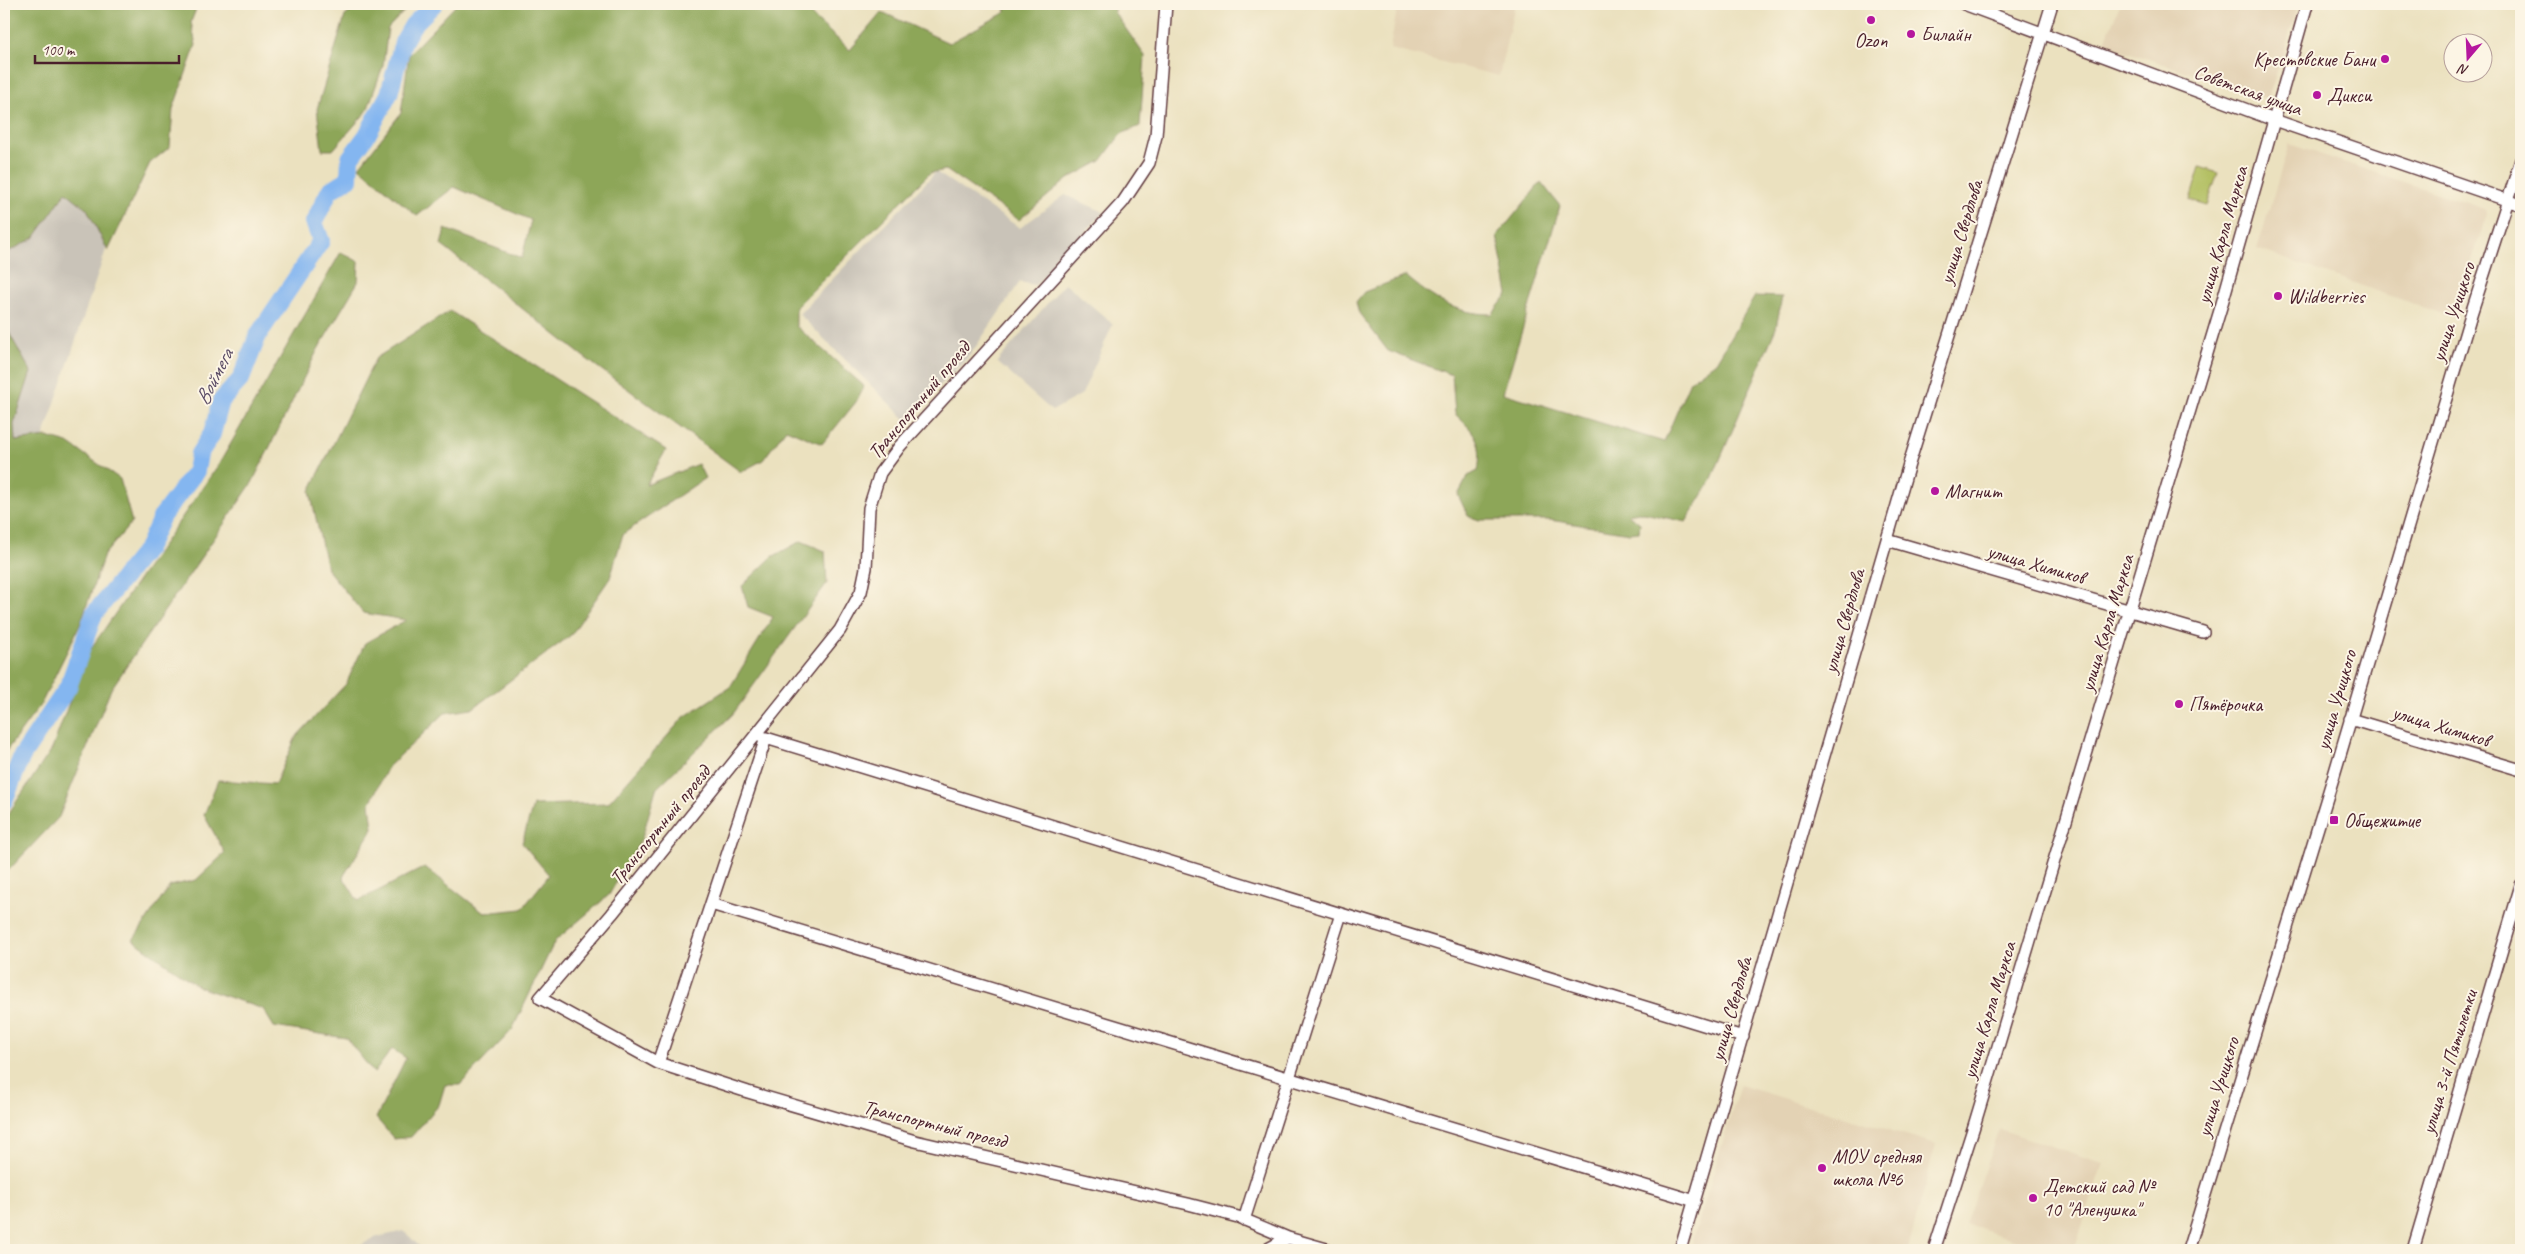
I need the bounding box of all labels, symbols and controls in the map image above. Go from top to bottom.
marker: Ozon [1865,14,1877,26]
place label: Билайн [1921,22,1973,47]
place label: Ozon [1855,28,1888,53]
marker: Билайн [1905,28,1917,40]
scale bar [35,32,179,64]
north arrow [2442,32,2492,82]
text: 100 m [42,41,76,60]
place label: Крестовские Бани [2253,47,2377,72]
marker: Крестовские Бани [2379,53,2391,65]
street label: Советская улица [2191,59,2306,121]
text: N [2455,60,2471,79]
place label: Дикси [2327,83,2373,108]
marker: Дикси [2311,89,2323,101]
street label: улица Карла Маркса [2190,162,2254,308]
street label: улица Свердлова [1933,175,1989,288]
street label: улица Урицкого [2425,258,2481,366]
place label: Wildberries [2288,284,2367,309]
marker: Wildberries [2272,290,2284,302]
street label: Транспортный проезд [862,334,977,464]
water label: Воймега [189,342,240,409]
place label: Магнит [1945,479,2003,504]
marker: Магнит [1929,485,1941,497]
street label: улица Химиков [1984,538,2091,591]
street label: улица Карла Маркса [2074,550,2140,695]
street label: улица Свердлова [1817,564,1871,677]
street label: улица Урицкого [2310,646,2362,754]
place label: Пятёрочка [2189,692,2264,717]
marker: Пятёрочка [2173,698,2185,710]
street label: улица Химиков [2389,699,2496,754]
street label: Транспортный проезд [604,759,717,890]
place label: Общежитие [2344,808,2422,833]
marker: Общежитие [2328,814,2340,826]
street label: улица Карла Маркса [1956,937,2022,1082]
street label: улица Свердлова [1704,952,1758,1065]
street label: улица 3-й Пятилетки [2415,985,2483,1138]
street label: улица Урицкого [2191,1033,2245,1141]
street label: Транспортный проезд [861,1094,1011,1154]
place label: МОУ средняя школа №6 [1832,1144,1923,1192]
marker: МОУ средняя школа №6 [1816,1162,1828,1174]
place label: Детский сад № 10 "Аленушка" [2043,1174,2158,1222]
marker: Детский сад № 10 "Аленушка" [2027,1192,2039,1204]

